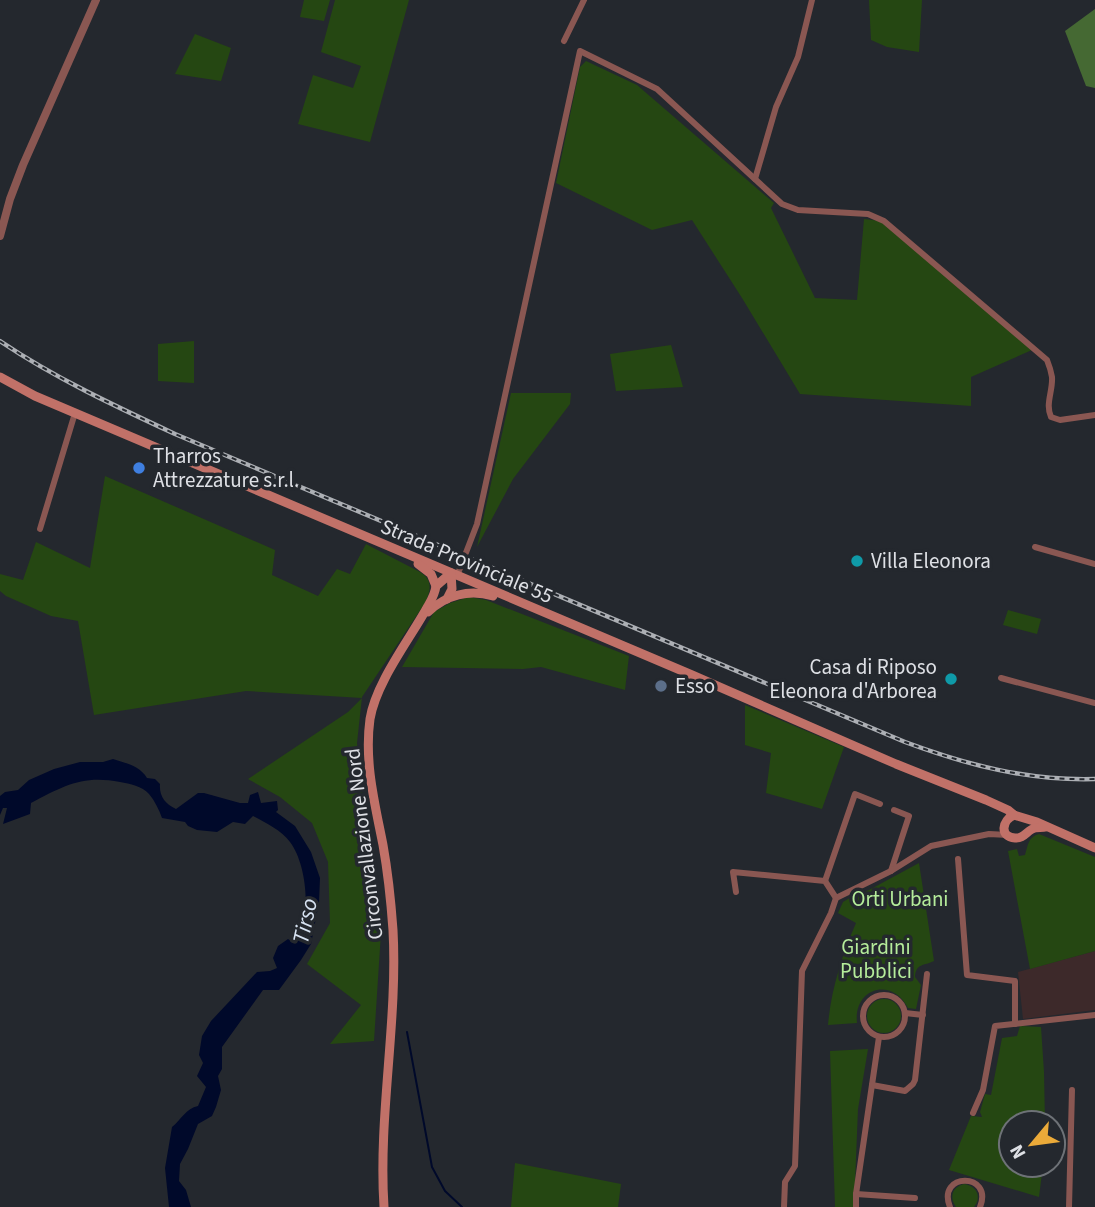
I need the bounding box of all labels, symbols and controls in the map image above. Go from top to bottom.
place label: Tharros Attrezzature s.r.l. [153,441,299,495]
marker: Tharros Attrezzature s.r.l. [131,460,147,476]
street label: Strada Provinciale 55 [376,511,558,611]
place label: Villa Eleonora [871,546,991,576]
marker: Villa Eleonora [849,553,865,569]
place label: Casa di Riposo Eleonora d'Arborea [769,652,937,706]
place label: Esso [675,671,715,701]
marker: Casa di Riposo Eleonora d'Arborea [943,671,959,687]
marker: Esso [653,678,669,694]
street label: Circonvallazione Nord [337,746,391,942]
park label: Orti Urbani [851,884,949,914]
water label: Tirso [284,895,326,947]
park label: Giardini Pubblici [840,932,912,986]
north arrow [997,1109,1067,1179]
text: N [1004,1139,1033,1164]

